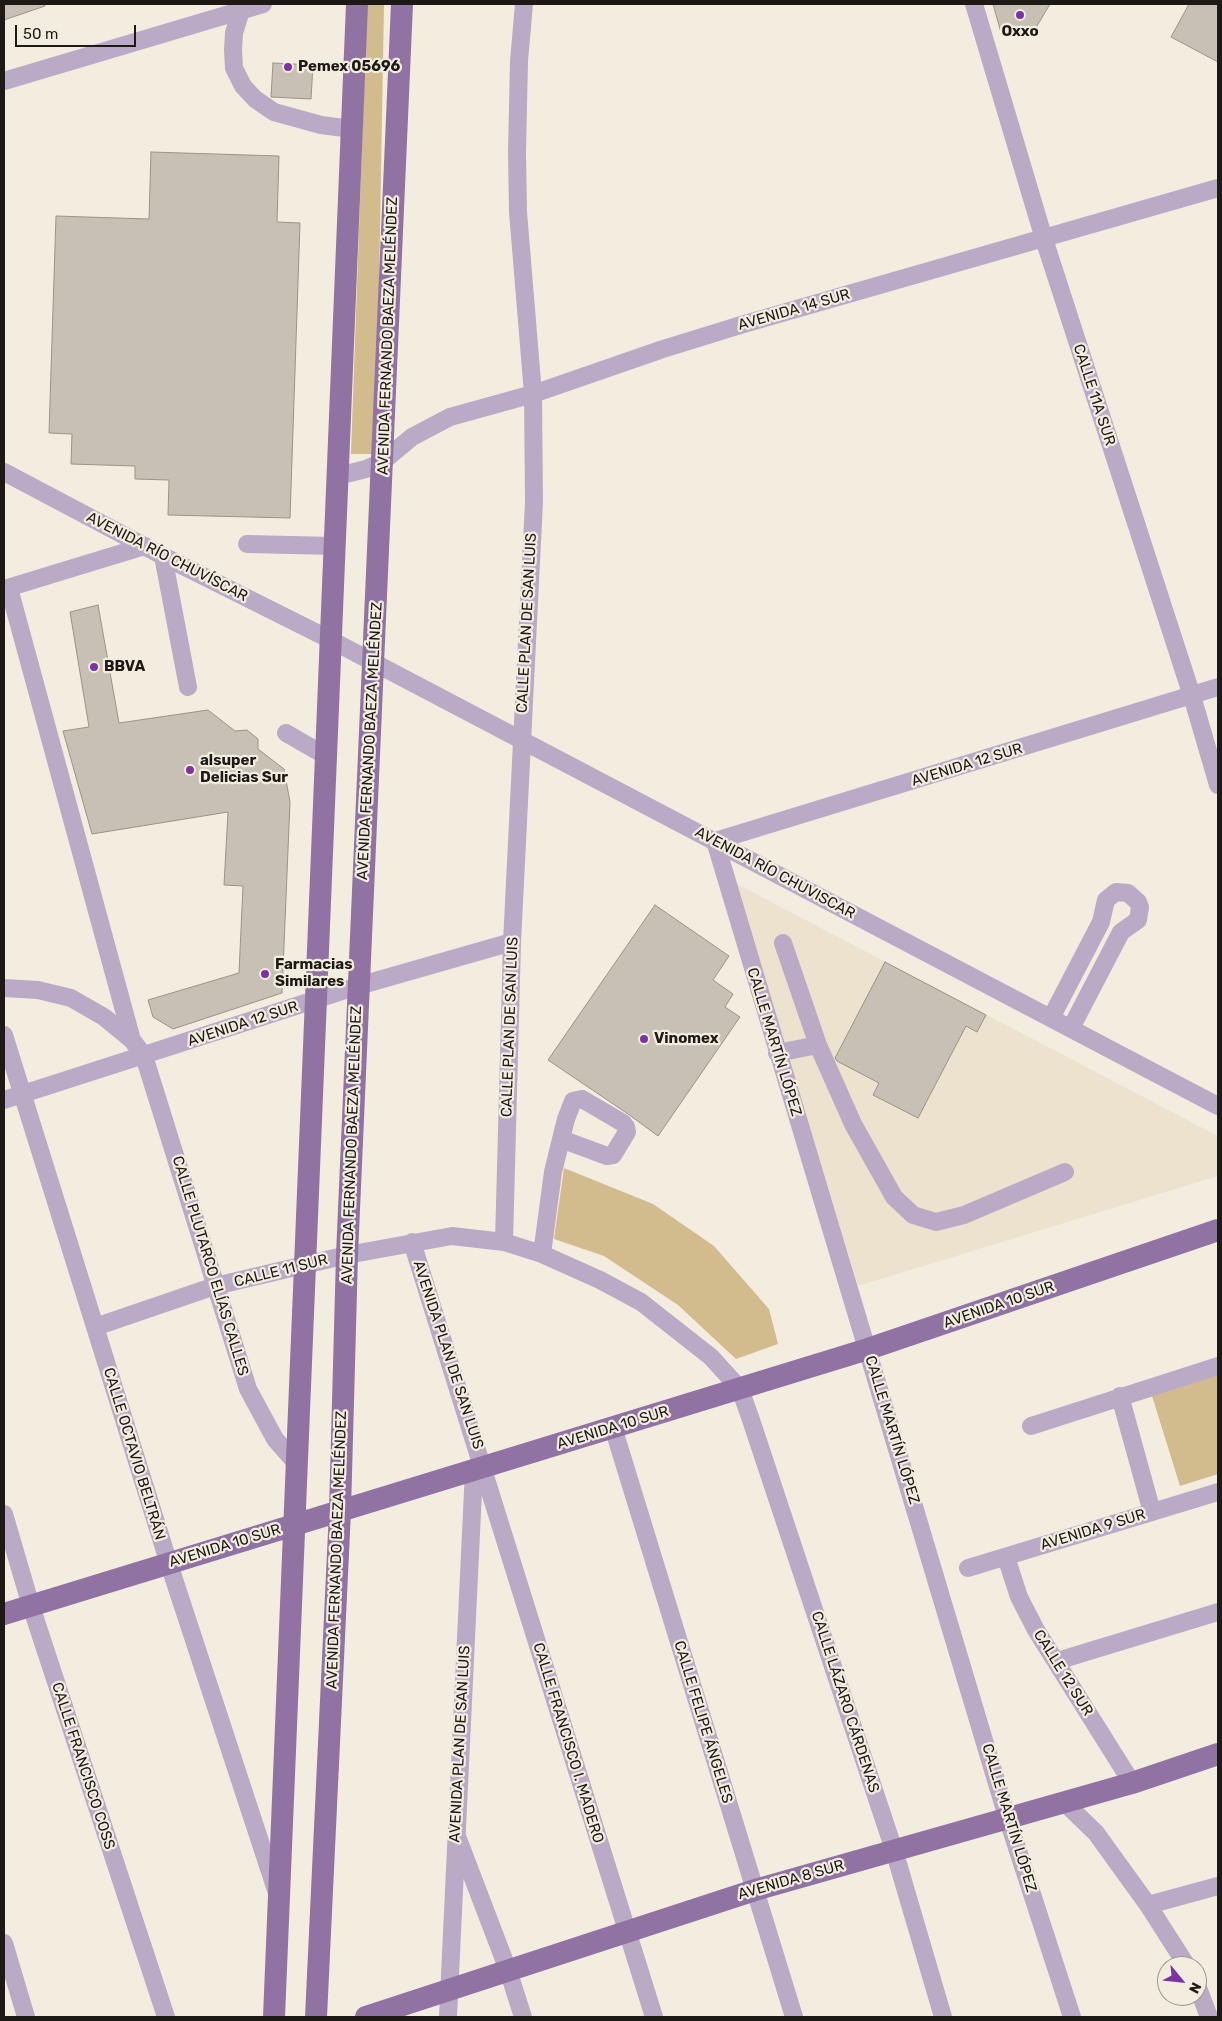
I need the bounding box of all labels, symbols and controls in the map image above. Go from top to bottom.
marker: Oxxo [1014,9,1026,21]
scale bar [18,15,139,47]
place label: Oxxo [1001,23,1039,41]
text: 50 m [23,25,58,43]
place label: Pemex 05696 [298,58,400,76]
marker: Pemex 05696 [282,61,294,73]
street label: AVENIDA FERNANDO BAEZA MELÉNDEZ [374,197,402,475]
street label: AVENIDA 14 SUR [736,285,852,335]
street label: CALLE 11A SUR [1069,342,1119,448]
street label: AVENIDA RÍO CHUVÍSCAR [83,508,251,606]
street label: CALLE PLAN DE SAN LUIS [513,532,541,714]
street label: AVENIDA FERNANDO BAEZA MELÉNDEZ [354,601,386,881]
place label: BBVA [104,658,145,676]
marker: BBVA [88,661,100,673]
street label: AVENIDA 12 SUR [909,740,1025,790]
place label: alsuper Delicias Sur [200,752,288,787]
marker: alsuper Delicias Sur [184,764,196,776]
street label: AVENIDA RÍO CHUVISCAR [692,823,858,923]
street label: CALLE PLAN DE SAN LUIS [498,937,522,1117]
place label: Farmacias Similares [275,956,352,991]
street label: CALLE MARTÍN LÓPEZ [743,966,805,1118]
marker: Farmacias Similares [259,968,271,980]
street label: AVENIDA 12 SUR [185,998,301,1050]
street label: AVENIDA FERNANDO BAEZA MELÉNDEZ [338,1006,366,1284]
place label: Vinomex [654,1030,719,1048]
marker: Vinomex [638,1033,650,1045]
street label: CALLE PLUTARCO ELÍAS CALLES [168,1154,252,1378]
street label: CALLE 11 SUR [232,1251,330,1291]
street label: AVENIDA PLAN DE SAN LUIS [409,1258,487,1452]
street label: AVENIDA 10 SUR [941,1278,1057,1332]
street label: CALLE MARTÍN LÓPEZ [861,1354,923,1506]
street label: CALLE OCTAVIO BELTRÁN [99,1366,169,1542]
street label: AVENIDA 10 SUR [555,1402,671,1454]
street label: AVENIDA FERNANDO BAEZA MELÉNDEZ [323,1411,351,1689]
street label: AVENIDA 9 SUR [1038,1505,1148,1555]
street label: AVENIDA 10 SUR [167,1520,283,1572]
street label: CALLE LÁZARO CÁRDENAS [807,1609,883,1795]
street label: CALLE 12 SUR [1029,1627,1097,1719]
street label: CALLE FELIPE ÁNGELES [670,1639,736,1805]
street label: CALLE FRANCISCO I. MADERO [529,1641,607,1845]
street label: AVENIDA PLAN DE SAN LUIS [446,1645,474,1843]
street label: CALLE FRANCISCO COSS [47,1680,119,1852]
street label: CALLE MARTÍN LÓPEZ [978,1742,1040,1894]
street label: AVENIDA 8 SUR [736,1856,846,1904]
north arrow [1157,1956,1207,2006]
text: N [1185,1979,1205,1996]

